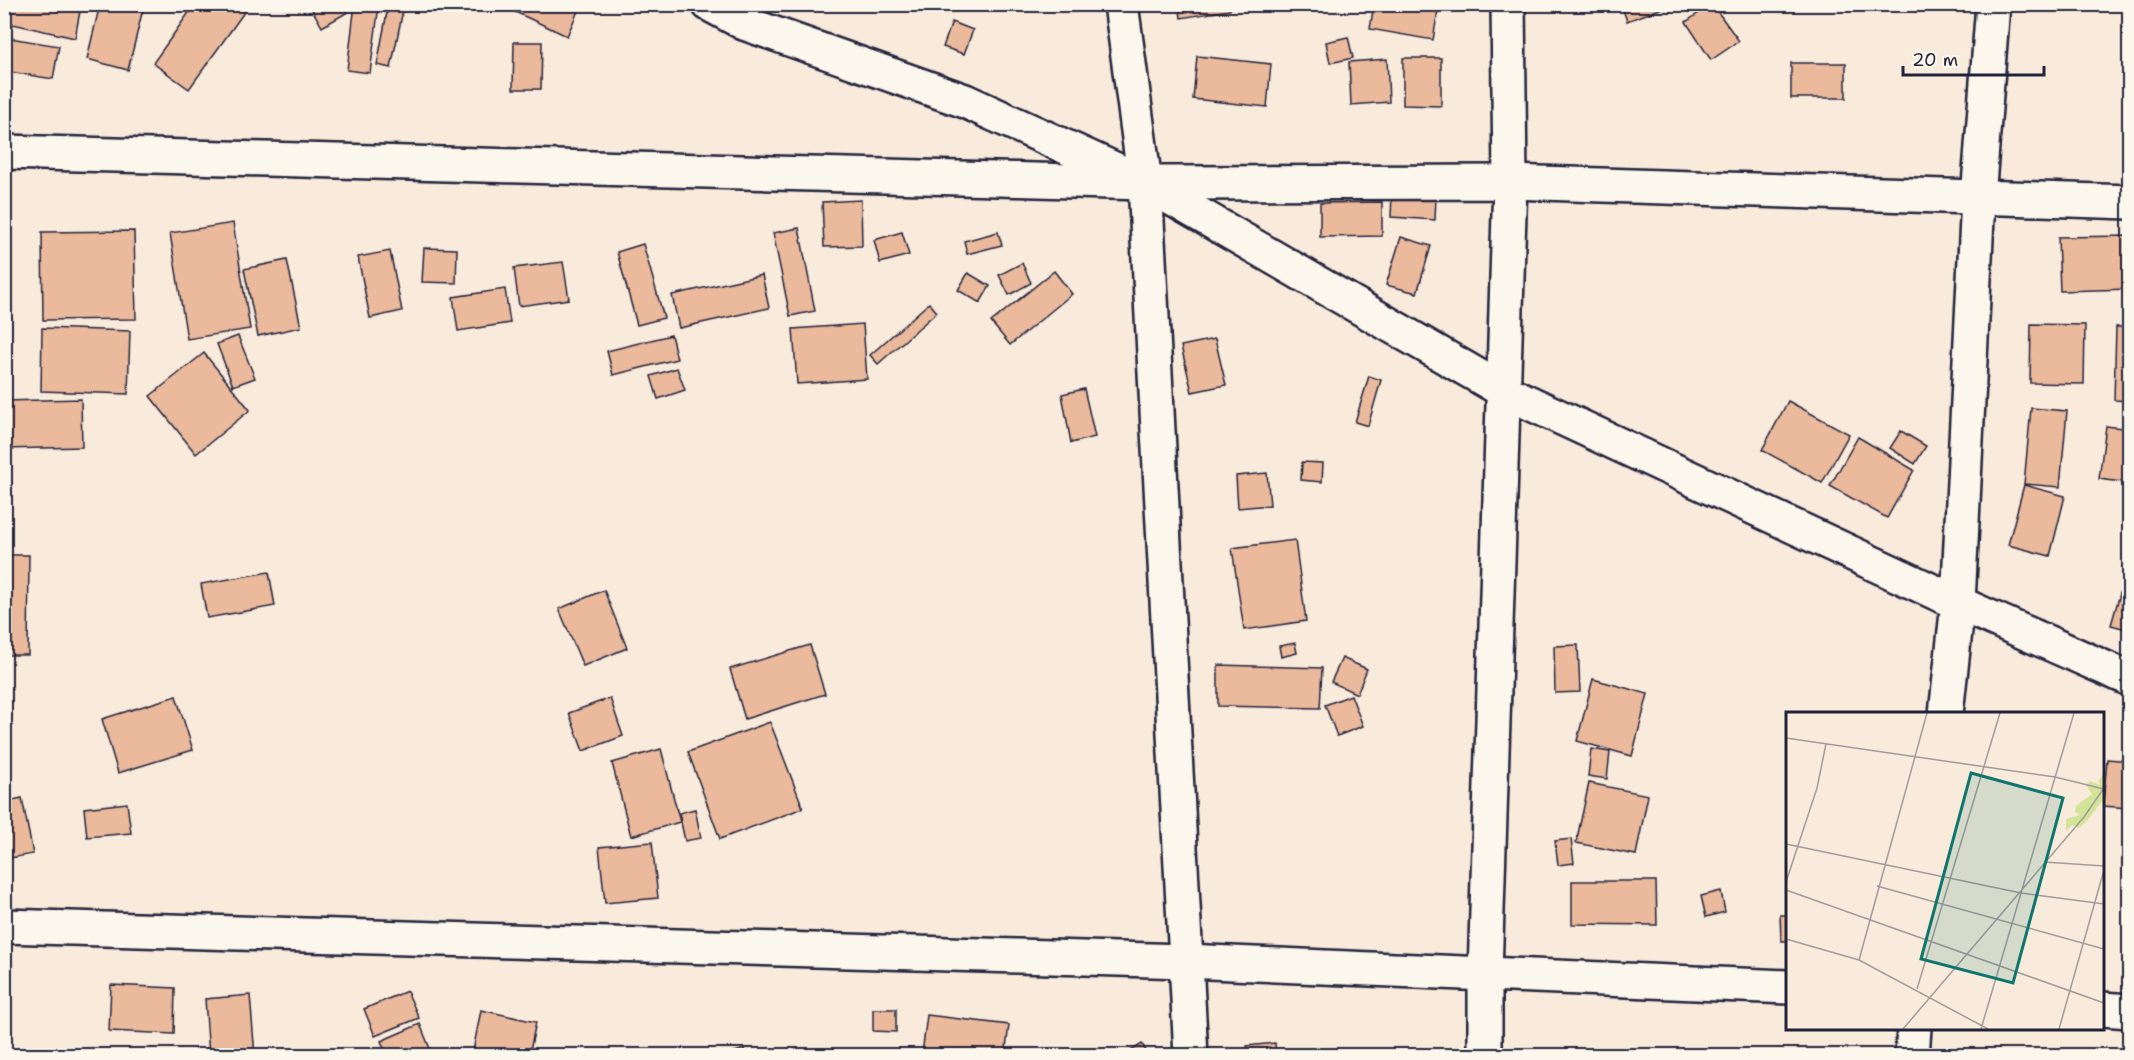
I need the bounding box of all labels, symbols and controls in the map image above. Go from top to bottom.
scale bar [1903,39,2044,77]
text: 20 m [1912,48,1958,72]
inset map [1786,712,2104,1030]

